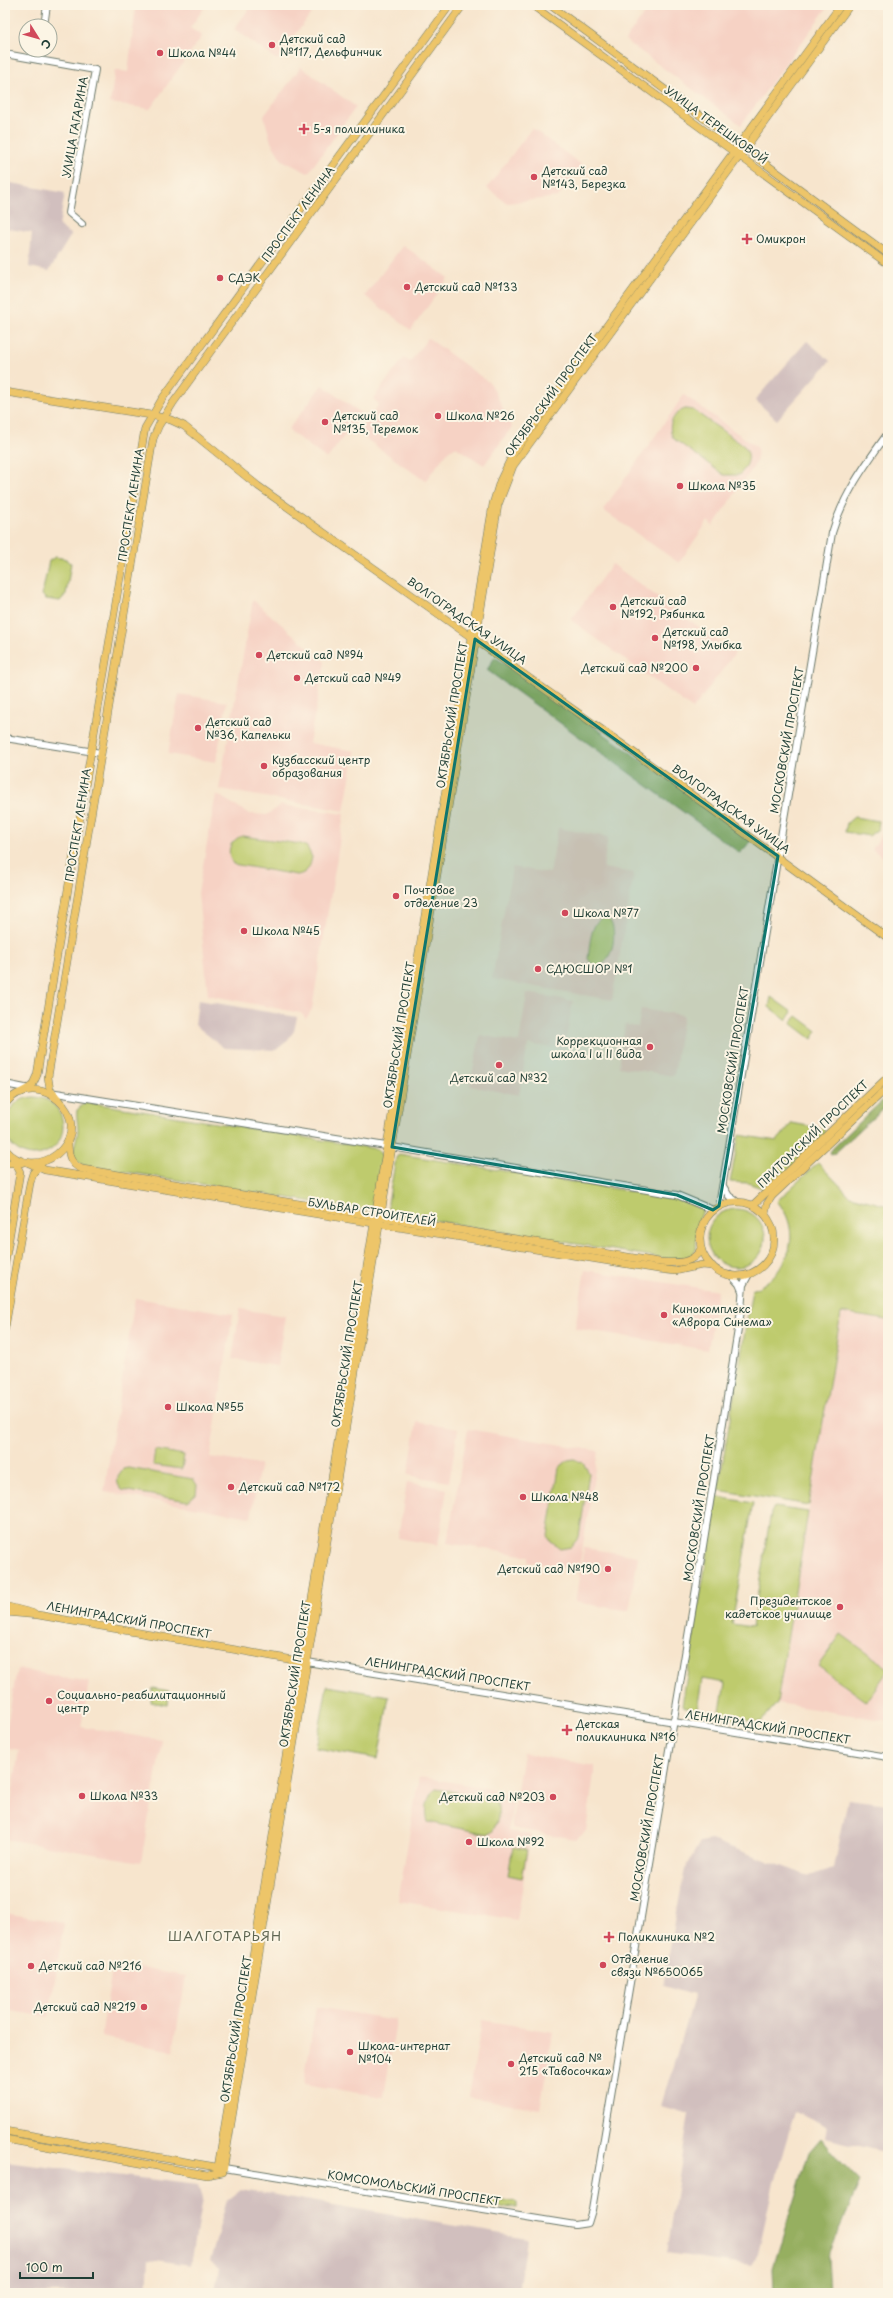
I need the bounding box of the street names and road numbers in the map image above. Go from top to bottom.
street label: УЛИЦА ГАГАРИНА [57,74,92,179]
street label: УЛИЦА ТЕРЕШКОВОЙ [661,81,771,168]
street label: ПРОСПЕКТ ЛЕНИНА [257,162,338,265]
street label: ОКТЯБРЬСКИЙ ПРОСПЕКТ [500,329,601,460]
street label: ПРОСПЕКТ ЛЕНИНА [113,446,148,563]
street label: ВОЛГОГРАДСКАЯ УЛИЦА [404,573,531,669]
street label: ОКТЯБРЬСКИЙ ПРОСПЕКТ [432,640,472,790]
street label: МОСКОВСКИЙ ПРОСПЕКТ [765,665,808,815]
street label: ВОЛГОГРАДСКАЯ УЛИЦА [669,760,794,858]
street label: ПРОСПЕКТ ЛЕНИНА [60,766,95,883]
street label: ОКТЯБРЬСКИЙ ПРОСПЕКТ [379,960,419,1110]
street label: МОСКОВСКИЙ ПРОСПЕКТ [712,985,753,1135]
street label: ПРИТОМСКИЙ ПРОСПЕКТ [753,1076,872,1191]
street label: БУЛЬВАР СТРОИТЕЛЕЙ [307,1193,437,1230]
street label: ОКТЯБРЬСКИЙ ПРОСПЕКТ [327,1279,367,1429]
street label: МОСКОВСКИЙ ПРОСПЕКТ [678,1433,719,1583]
street label: ЛЕНИНГРАДСКИЙ ПРОСПЕКТ [46,1597,213,1642]
street label: ОКТЯБРЬСКИЙ ПРОСПЕКТ [275,1599,315,1749]
street label: ЛЕНИНГРАДСКИЙ ПРОСПЕКТ [364,1652,532,1695]
street label: ЛЕНИНГРАДСКИЙ ПРОСПЕКТ [684,1705,852,1748]
street label: МОСКОВСКИЙ ПРОСПЕКТ [625,1753,668,1903]
street label: ОКТЯБРЬСКИЙ ПРОСПЕКТ [216,1954,256,2104]
street label: КОМСОМОЛЬСКИЙ ПРОСПЕКТ [326,2165,502,2210]

